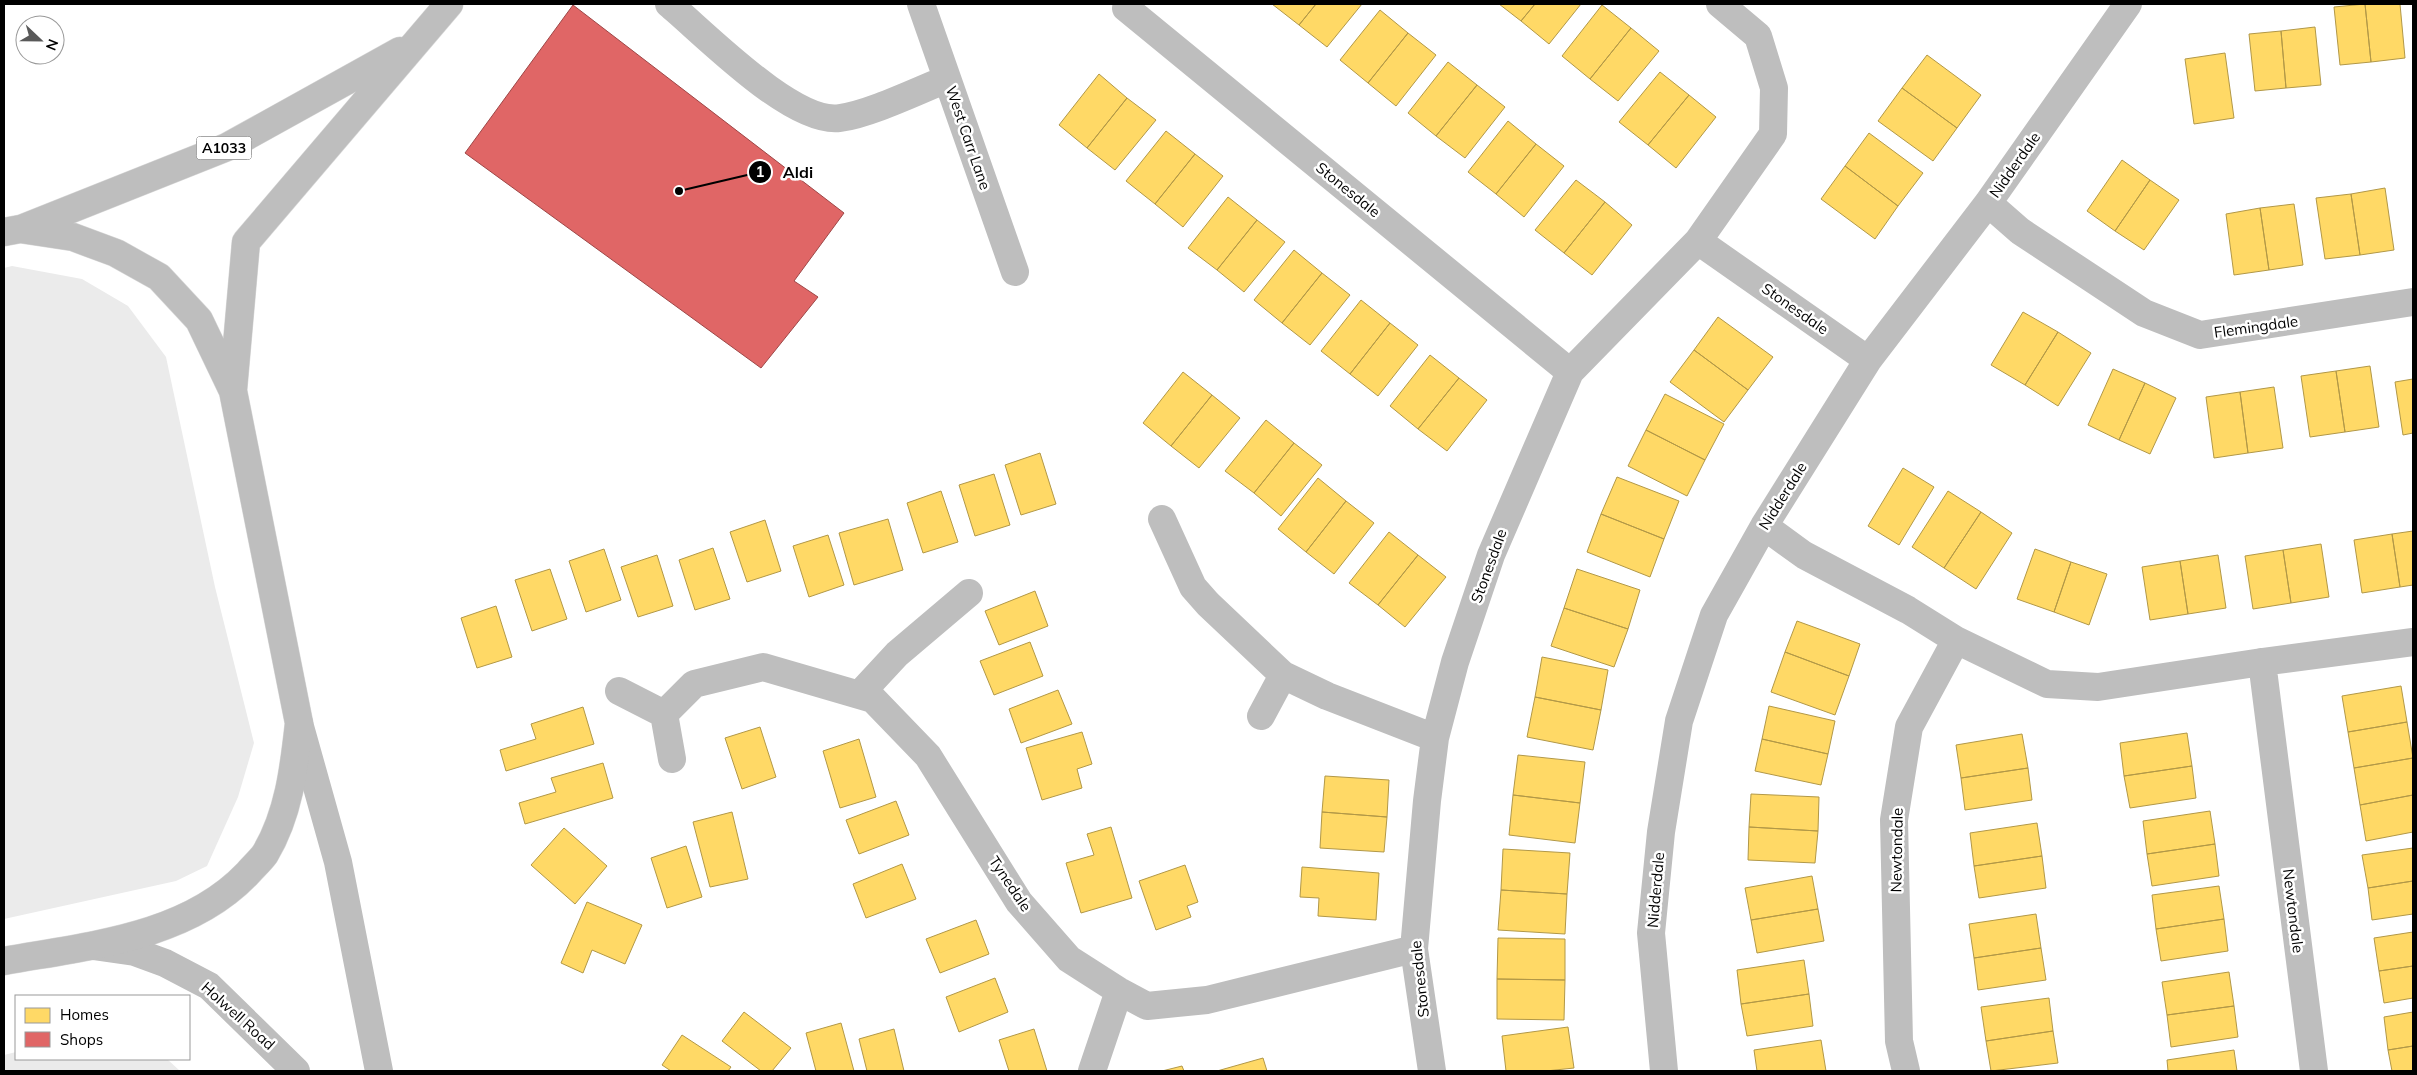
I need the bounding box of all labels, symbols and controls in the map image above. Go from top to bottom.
north arrow [15,15,65,65]
text: N [42,37,62,53]
street label: West Carr Lane [942,83,995,192]
street label: Nidderdale [1985,128,2044,201]
road number: A1033 [196,136,252,160]
callout: Aldi [747,157,823,188]
street label: Stonesdale [1312,158,1384,221]
text: 1 [755,162,765,181]
text: Aldi [783,162,813,182]
street label: Stonesdale [1758,279,1832,339]
street label: Flemingdale [2213,311,2299,342]
street label: Nidderdale [1754,458,1811,533]
street label: Stonesdale [1466,526,1511,605]
street label: Newtondale [1886,807,1907,893]
street label: Nidderdale [1643,851,1668,929]
street label: Tynedale [985,852,1036,915]
street label: Newtondale [2279,868,2308,954]
street label: Stonesdale [1406,940,1433,1018]
street label: Holwell Road [198,978,279,1054]
legend [15,995,190,1060]
text: Homes [60,1005,109,1024]
text: Shops [60,1030,103,1049]

